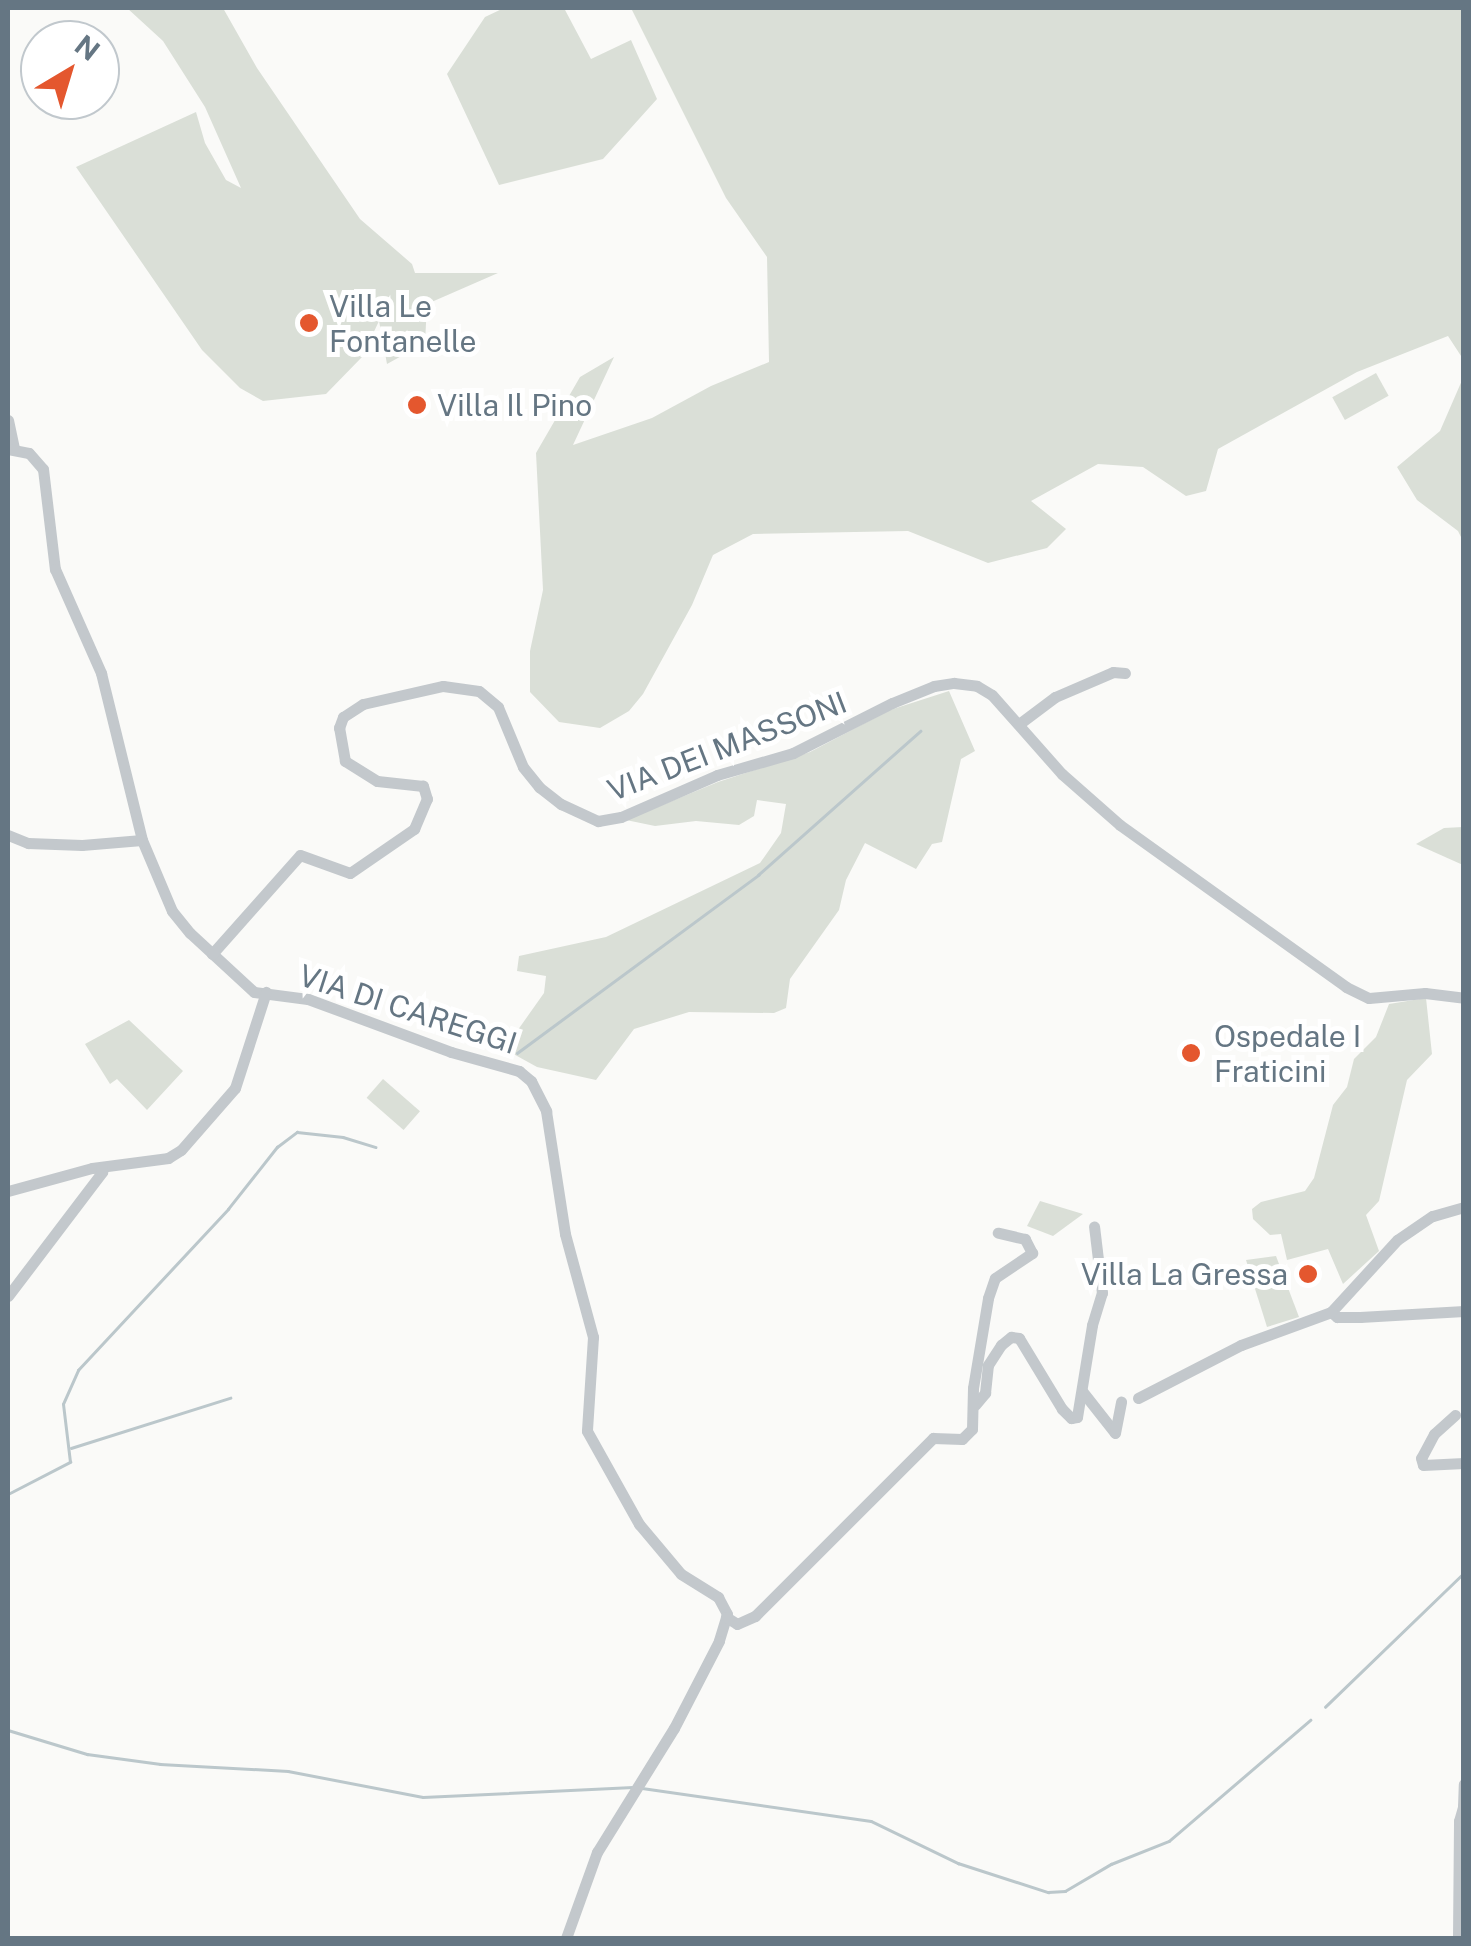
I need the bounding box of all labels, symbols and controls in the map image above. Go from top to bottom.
north arrow [20,20,120,120]
text: N [69,28,106,67]
place label: Villa Le Fontanelle [329,288,476,358]
marker: Villa Le Fontanelle [298,312,320,334]
place label: Villa Il Pino [437,387,592,423]
marker: Villa Il Pino [406,394,428,416]
street label: VIA DEI MASSONI [602,684,852,808]
street label: VIA DI CAREGGI [295,957,521,1061]
place label: Ospedale I Fraticini [1214,1018,1362,1088]
marker: Ospedale I Fraticini [1178,1040,1204,1066]
place label: Villa La Gressa [1081,1256,1288,1292]
marker: Villa La Gressa [1297,1263,1319,1285]

